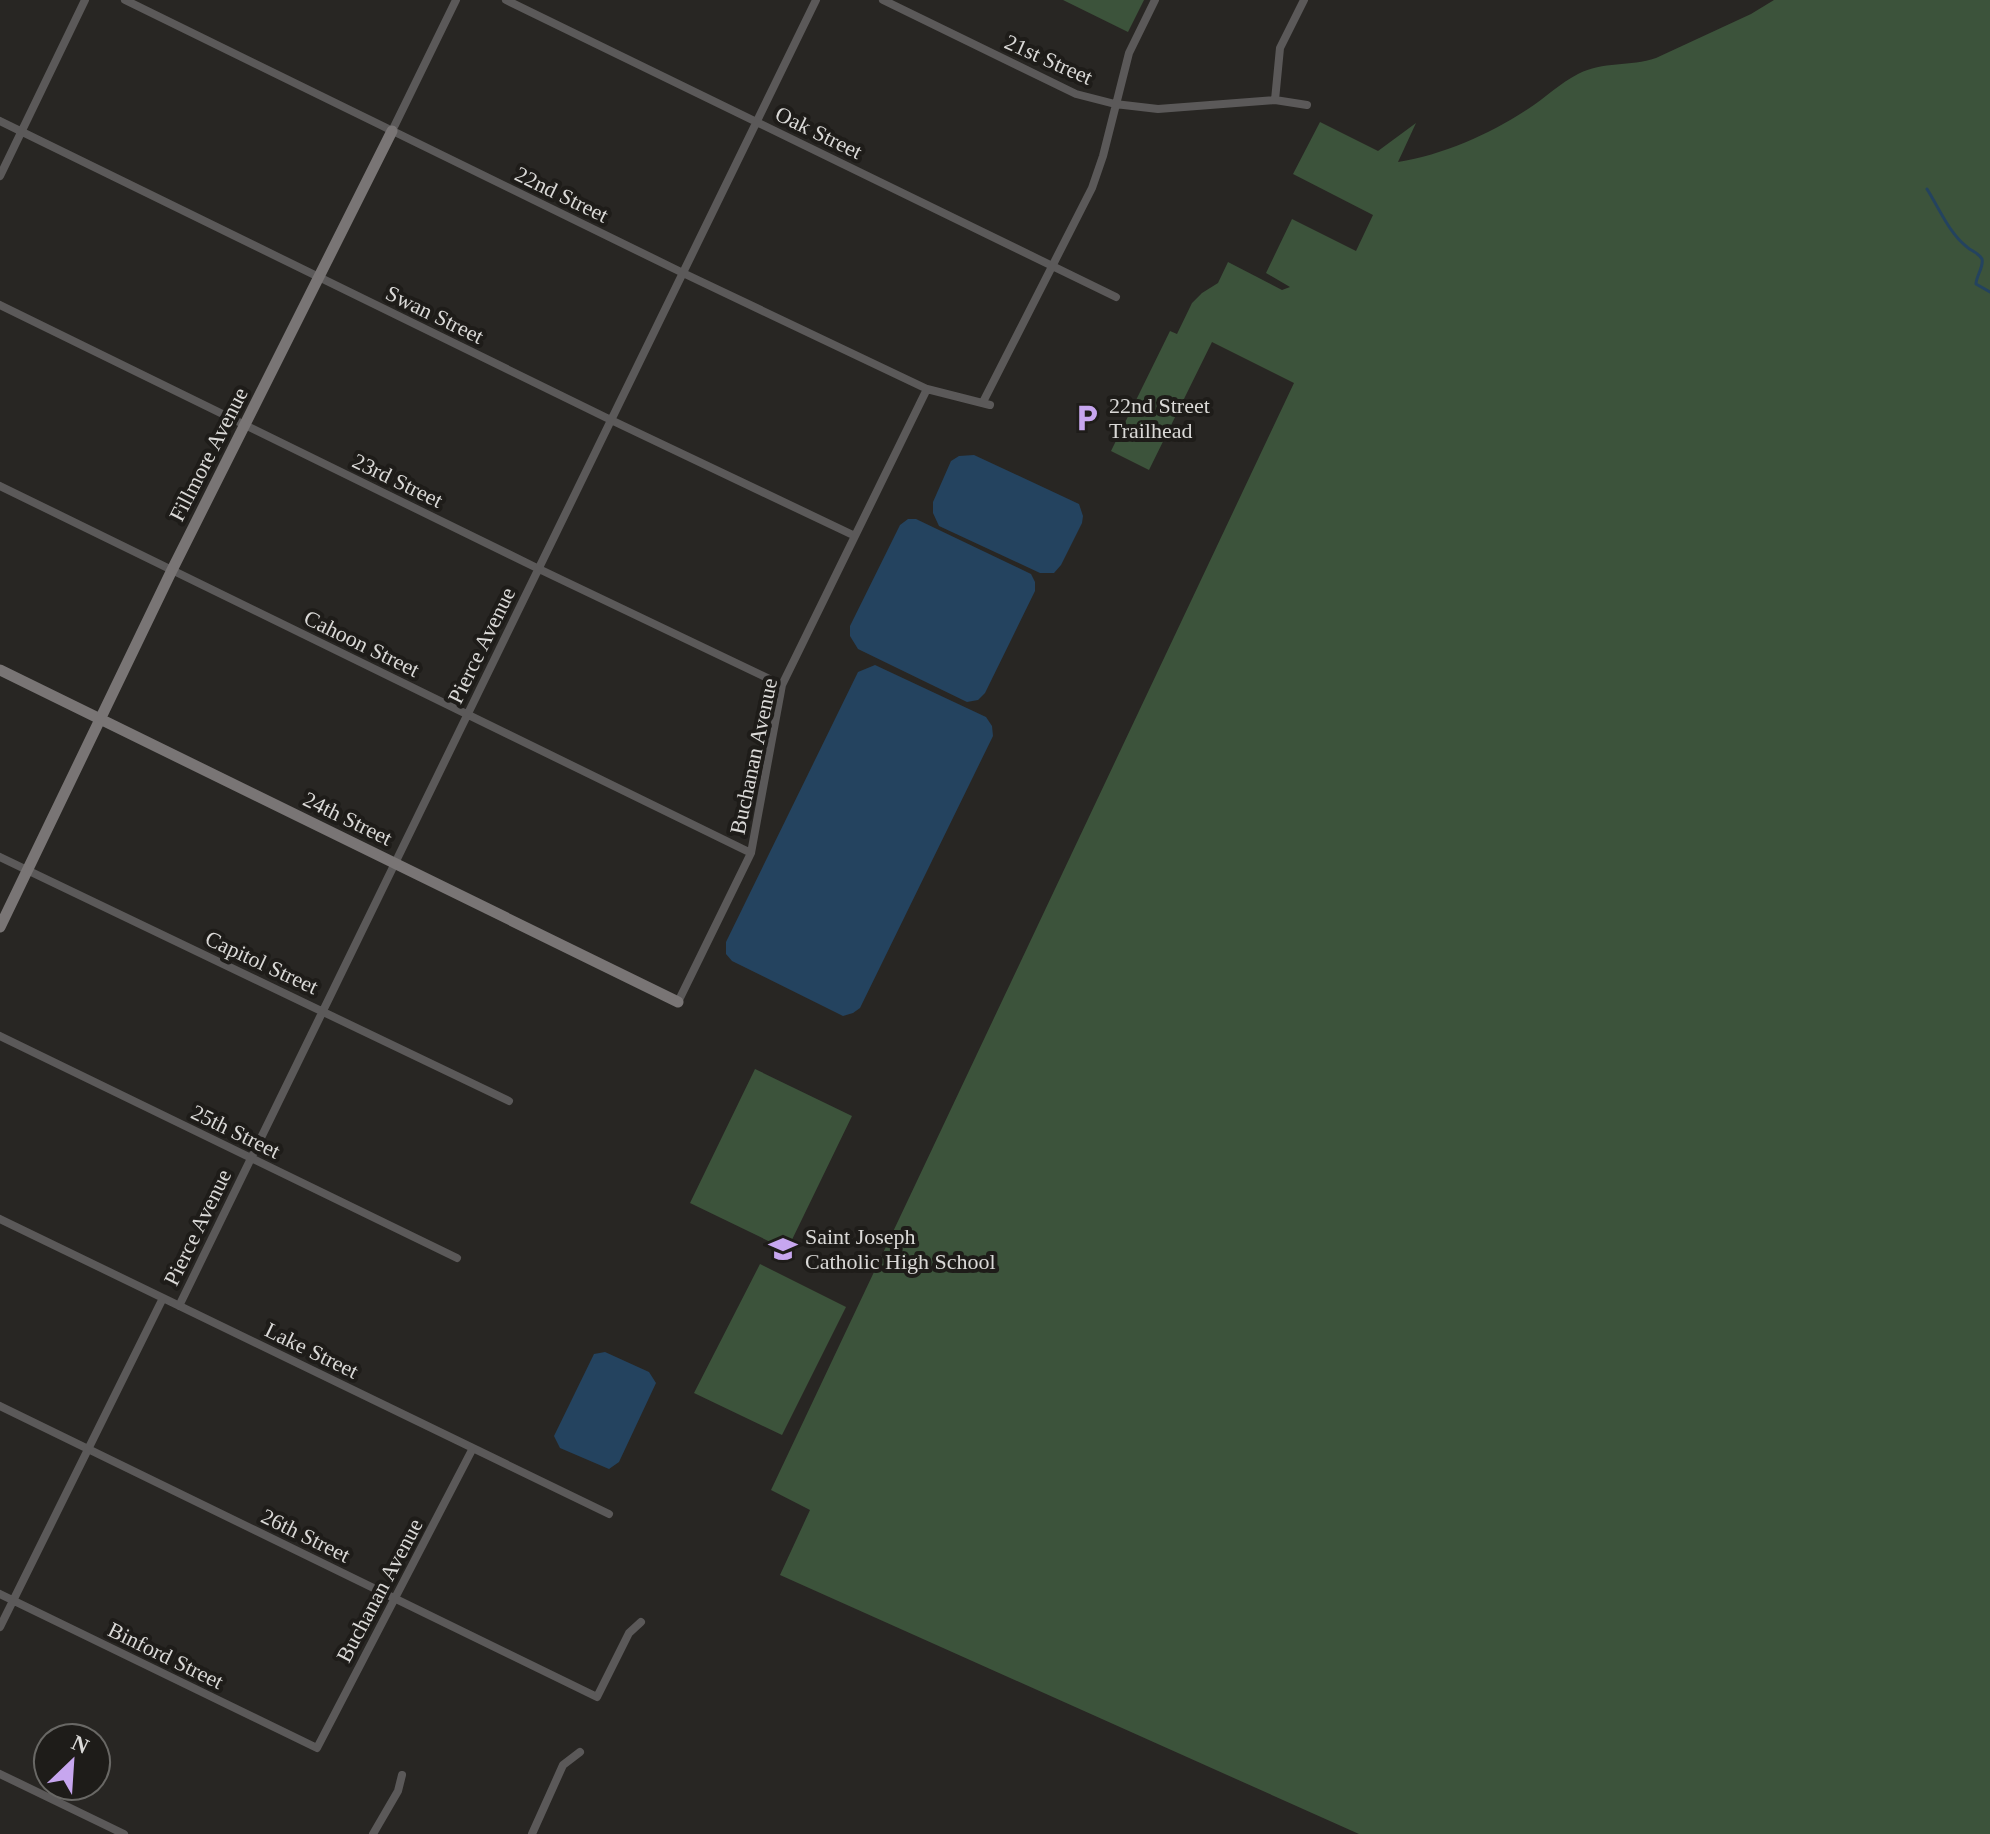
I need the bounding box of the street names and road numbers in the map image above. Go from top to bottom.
street label: 21st Street [1001,29,1097,90]
street label: Oak Street [771,101,866,164]
street label: 22nd Street [511,161,613,228]
street label: Swan Street [382,280,488,349]
street label: Fillmore Avenue [164,383,253,525]
street label: 23rd Street [349,448,447,513]
street label: Pierce Avenue [443,583,520,707]
street label: Cahoon Street [300,605,424,682]
street label: Buchanan Avenue [725,676,782,836]
street label: 24th Street [299,786,396,851]
street label: Capitol Street [201,925,322,999]
street label: 25th Street [187,1099,284,1164]
street label: Pierce Avenue [159,1165,236,1289]
street label: Lake Street [261,1317,363,1384]
street label: 26th Street [257,1503,354,1568]
street label: Buchanan Avenue [331,1514,428,1666]
street label: Binford Street [104,1617,228,1694]

